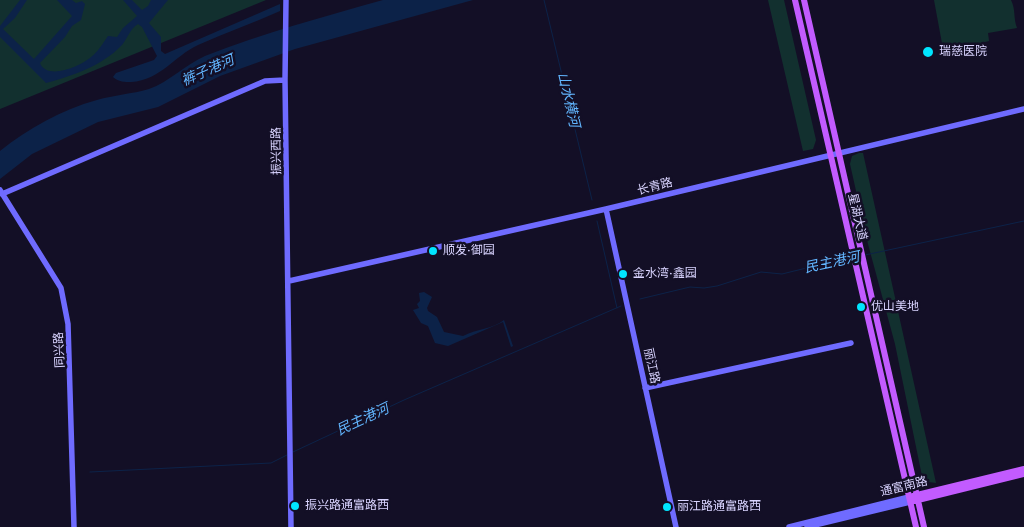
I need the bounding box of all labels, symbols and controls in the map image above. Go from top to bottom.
marker: 瑞慈医院 [921,45,935,59]
place label: 瑞慈医院 [939,45,987,59]
water label: 裤子港河 [179,52,237,90]
water label: 山水横河 [554,71,582,129]
street label: 振兴西路 [269,127,285,175]
street label: 长青路 [636,176,674,198]
street label: 星湖大道 [845,192,869,242]
place label: 顺发·御园 [443,244,495,258]
marker: 顺发·御园 [427,245,439,257]
water label: 民主港河 [803,249,861,277]
place label: 金水湾·鑫园 [633,267,697,281]
marker: 金水湾·鑫园 [617,268,629,280]
place label: 优山美地 [871,300,919,314]
marker: 优山美地 [855,301,867,313]
street label: 同兴路 [52,332,68,368]
street label: 丽江路 [640,347,662,385]
water label: 民主港河 [334,401,392,439]
street label: 通富南路 [879,474,929,500]
place label: 振兴路通富路西 [305,499,389,513]
marker: 振兴路通富路西 [289,500,301,512]
place label: 丽江路通富路西 [677,500,761,514]
marker: 丽江路通富路西 [661,501,673,513]

